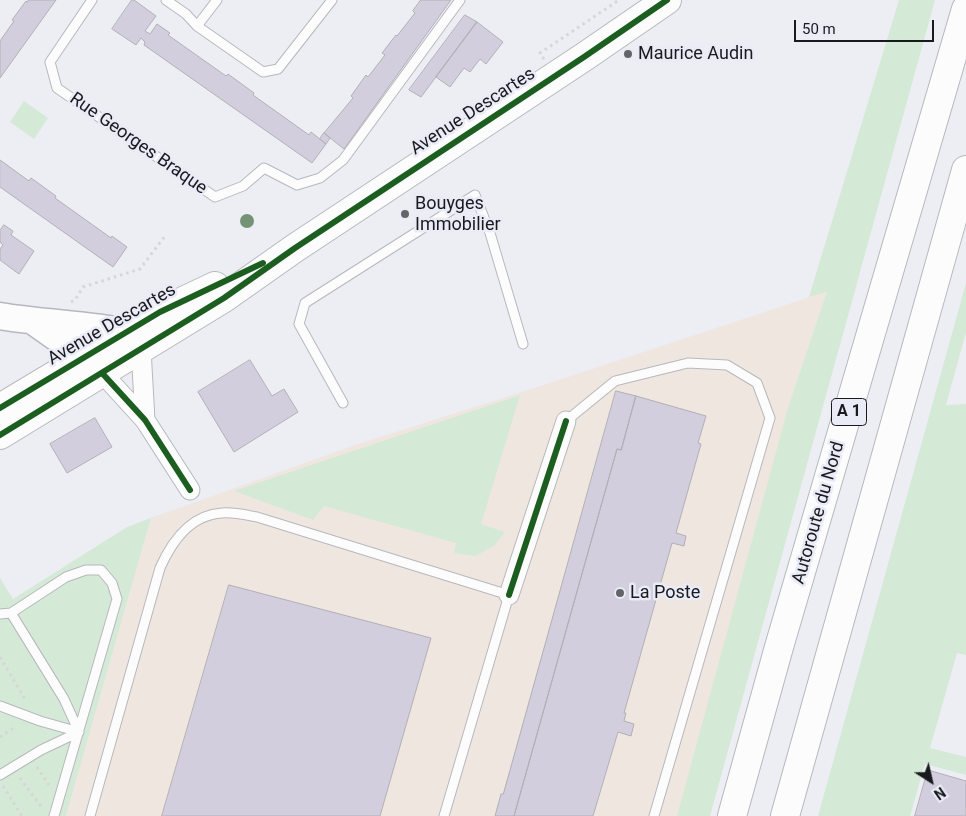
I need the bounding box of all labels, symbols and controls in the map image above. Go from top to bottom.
scale bar [796,10,936,42]
text: 50 m [802,20,836,38]
place label: Maurice Audin [638,43,753,65]
marker: Maurice Audin [622,48,634,60]
street label: Avenue Descartes [407,64,539,160]
street label: Rue Georges Braque [65,88,211,200]
place label: Bouyges Immobilier [415,193,501,235]
marker: Bouyges Immobilier [399,208,411,220]
street label: Avenue Descartes [44,280,180,370]
road number: A 1 [832,398,866,426]
street label: Autoroute du Nord [788,439,850,587]
place label: La Poste [630,582,700,604]
marker: La Poste [614,587,626,599]
north arrow [906,756,956,806]
text: N [931,784,948,803]

